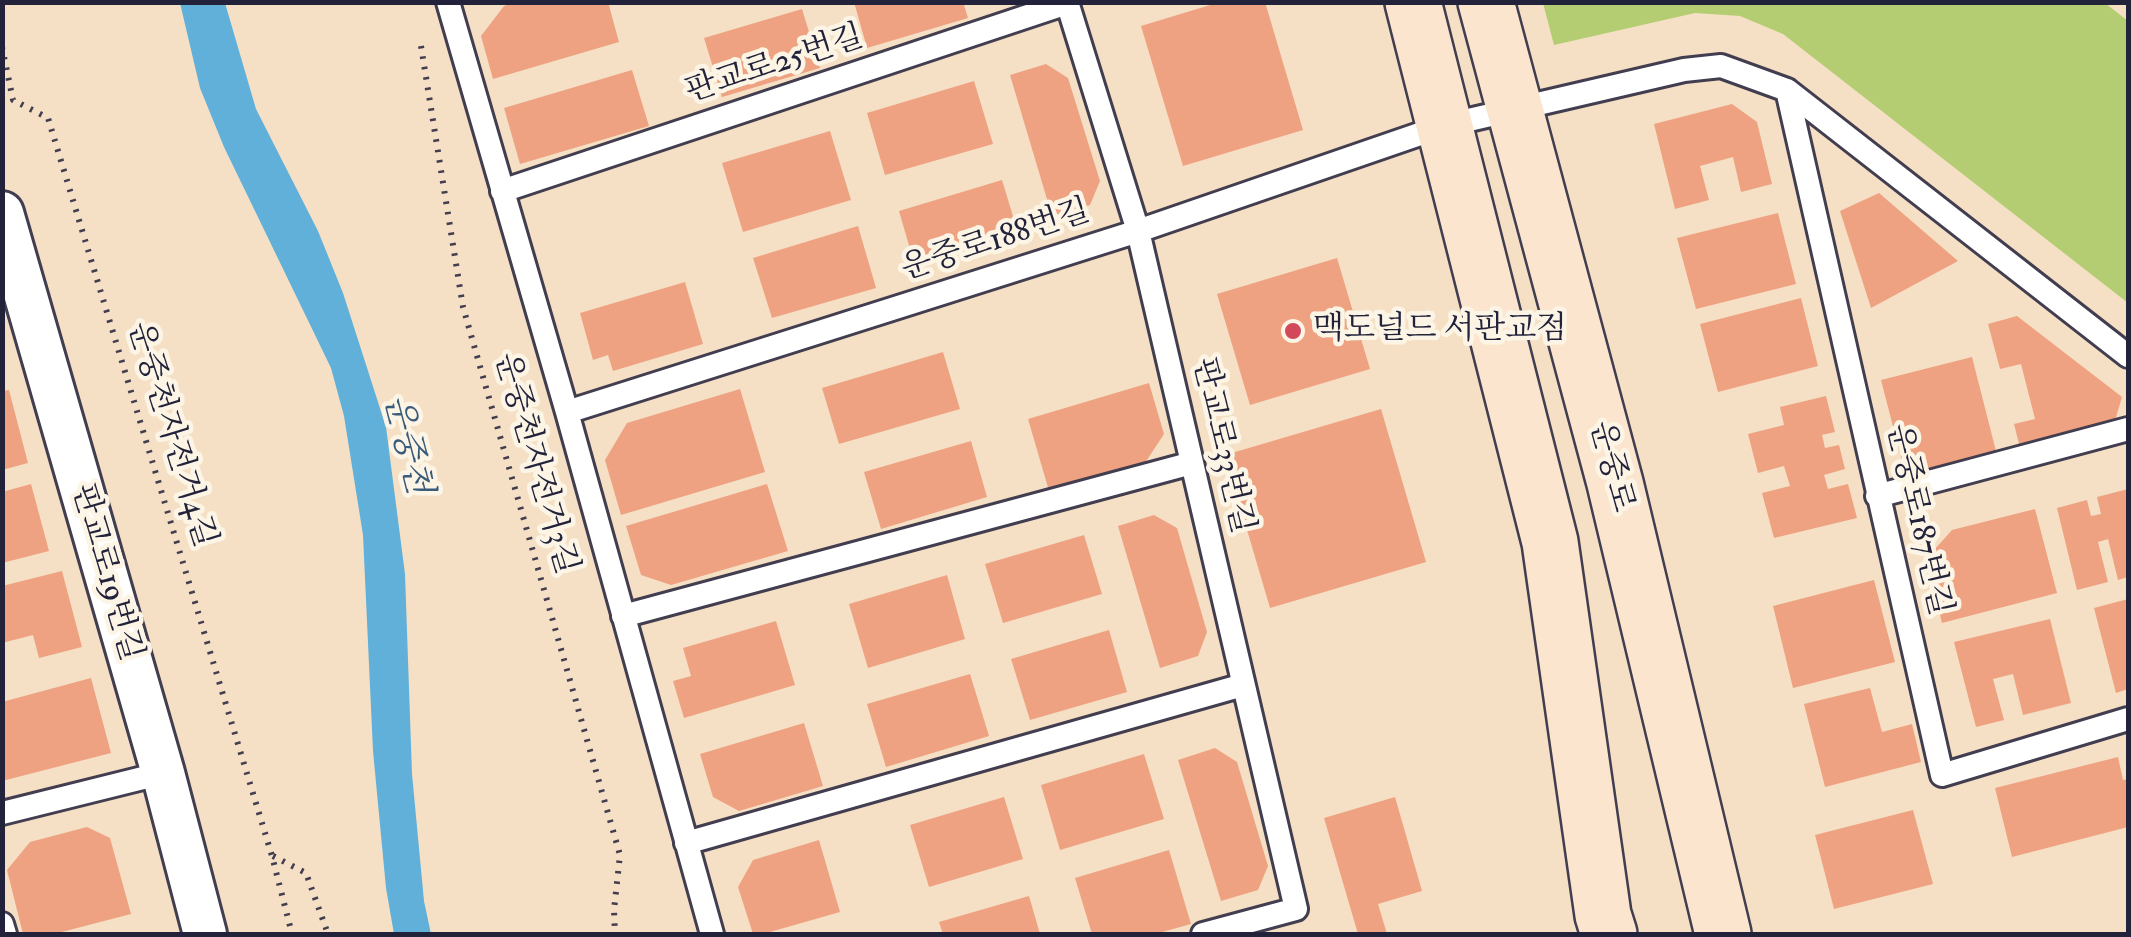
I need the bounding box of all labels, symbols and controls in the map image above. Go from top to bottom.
street label: 판교로25번길 [681,19,869,113]
street label: 운중로188번길 [897,193,1095,291]
place label: 맥도널드 서판교점 [1313,312,1567,350]
street label: 운중천자전거4길 [117,318,223,552]
marker: 맥도널드 서판교점 [1282,320,1304,342]
street label: 운중천자전거3길 [484,349,584,579]
street label: 판교로33번길 [1182,354,1260,538]
water label: 운중천 [372,391,438,499]
street label: 운중로 [1579,417,1641,517]
street label: 운중로187번길 [1876,420,1958,620]
street label: 판교로19번길 [61,480,149,666]

